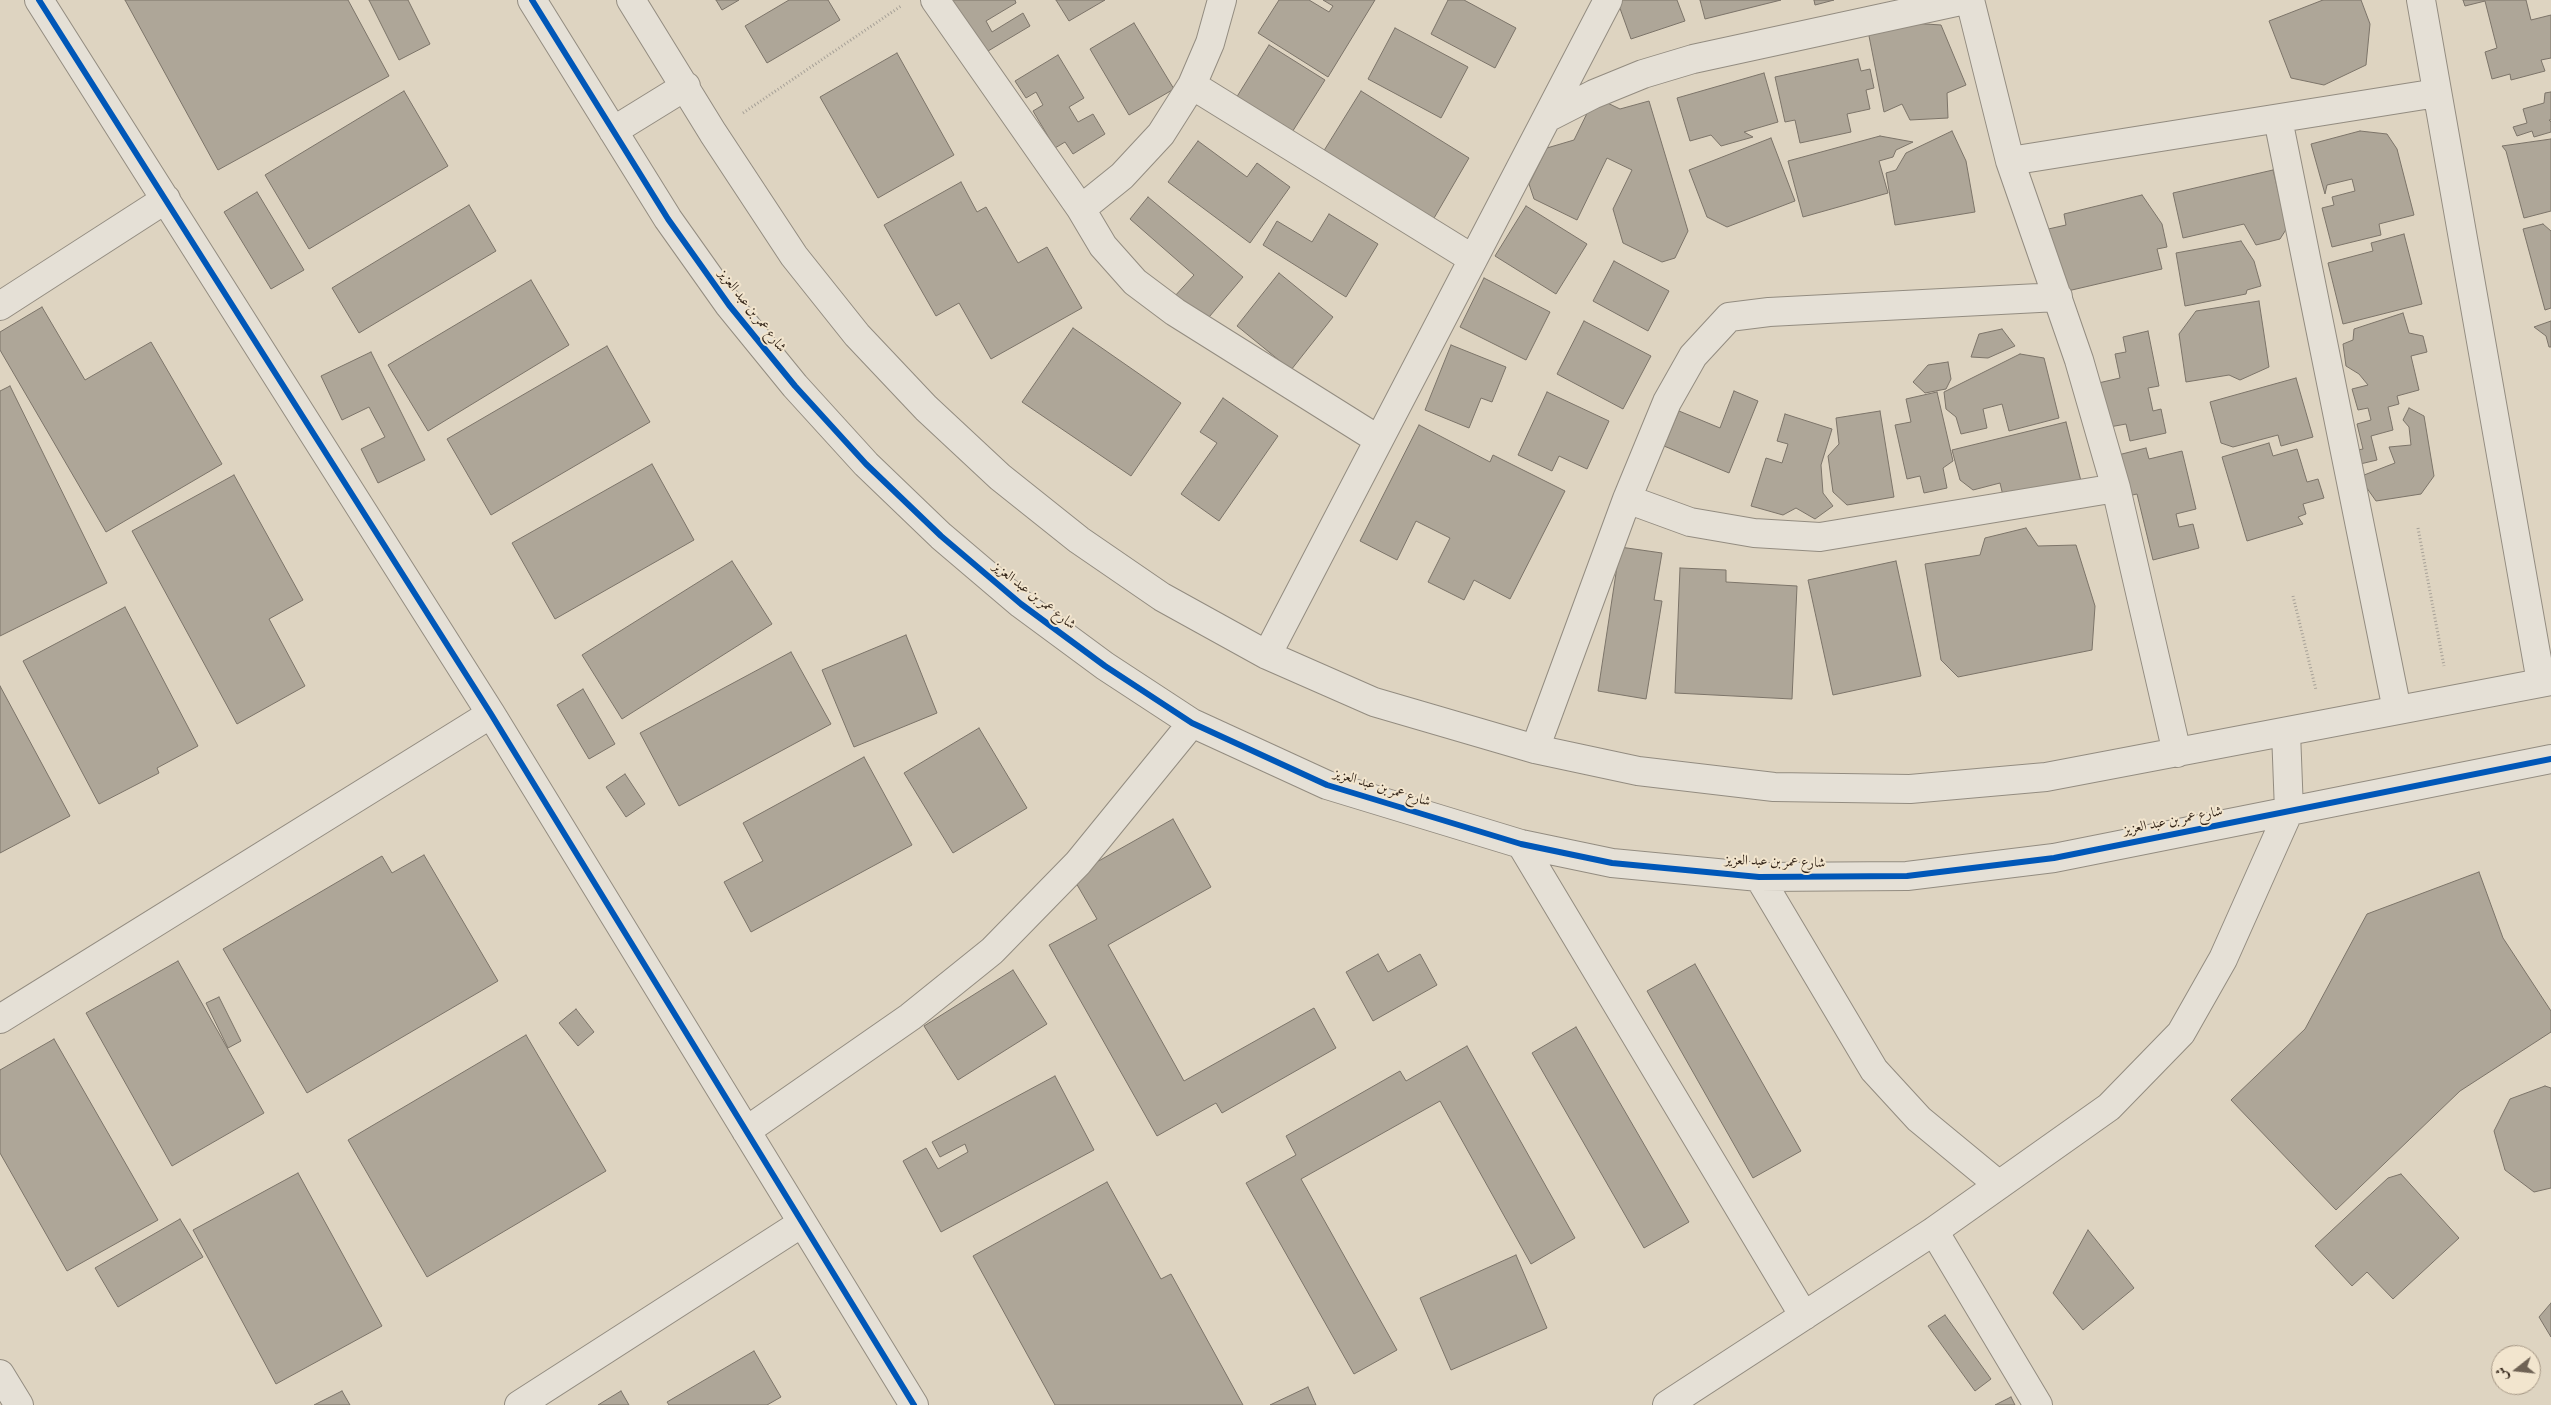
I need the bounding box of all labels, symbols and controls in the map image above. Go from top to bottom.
street label: شارع عمر بن عبد العزيز [714,266,790,356]
street label: شارع عمر بن عبد العزيز [989,558,1079,634]
street label: شارع عمر بن عبد العزيز [1332,765,1432,811]
street label: شارع عمر بن عبد العزيز [2122,803,2224,839]
street label: شارع عمر بن عبد العزيز [1725,852,1825,872]
north arrow [2491,1345,2541,1395]
text: ش [2491,1365,2513,1383]

